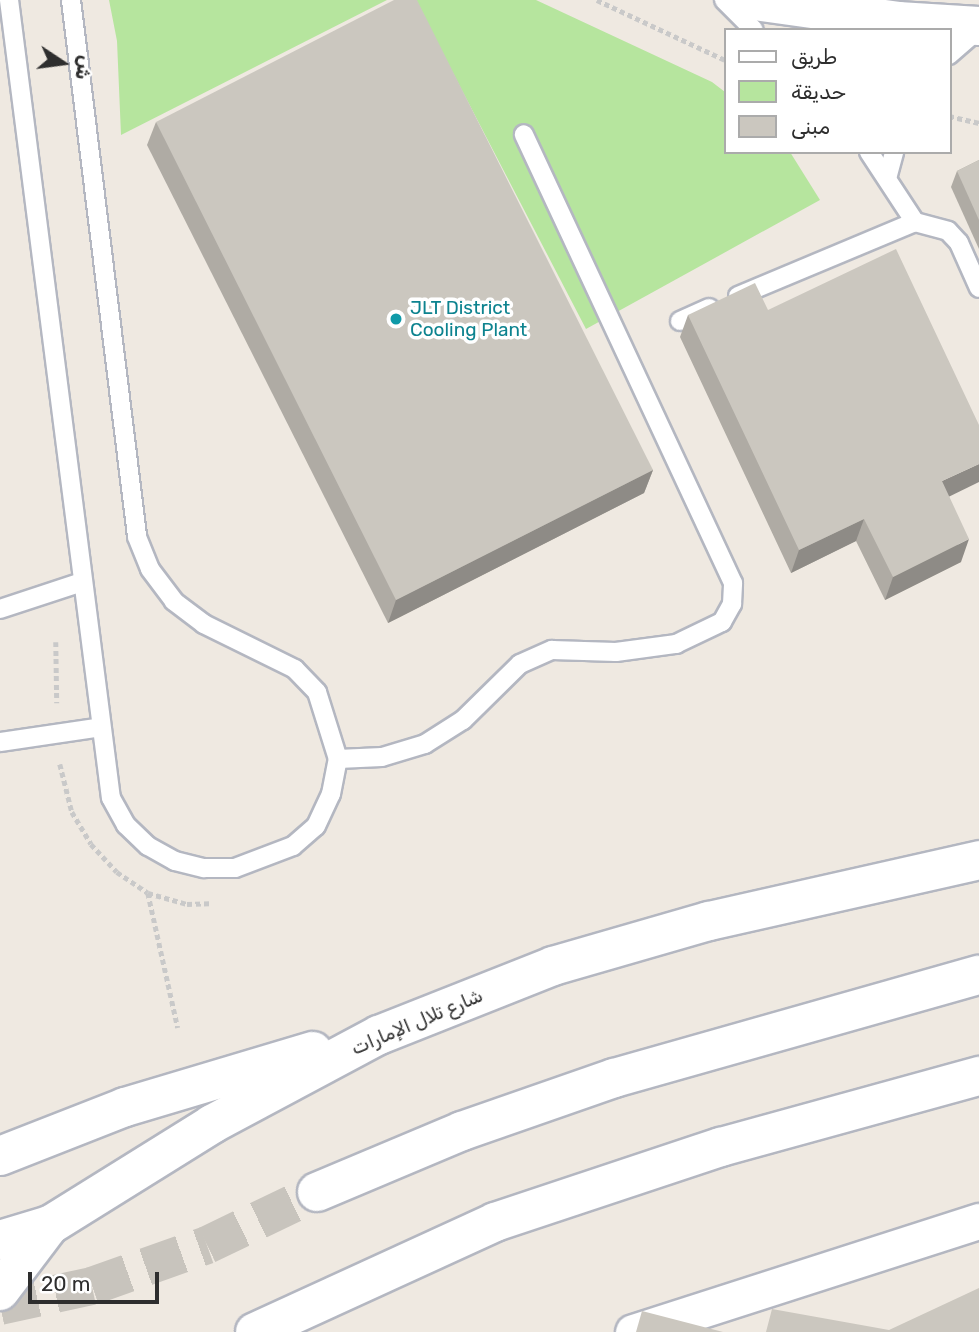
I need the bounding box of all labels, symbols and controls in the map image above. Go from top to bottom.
north arrow [28,28,98,98]
legend [724,28,951,154]
text: طريق [791,44,837,69]
text: ش [70,54,98,82]
text: حديقة [791,79,846,104]
text: مبنى [791,114,830,139]
place label: JLT District Cooling Plant [410,297,527,341]
marker: JLT District Cooling Plant [388,311,404,327]
street label: شارع تلال الإمارات [348,984,486,1060]
scale bar [32,1258,163,1302]
text: 20 m [41,1271,90,1296]

